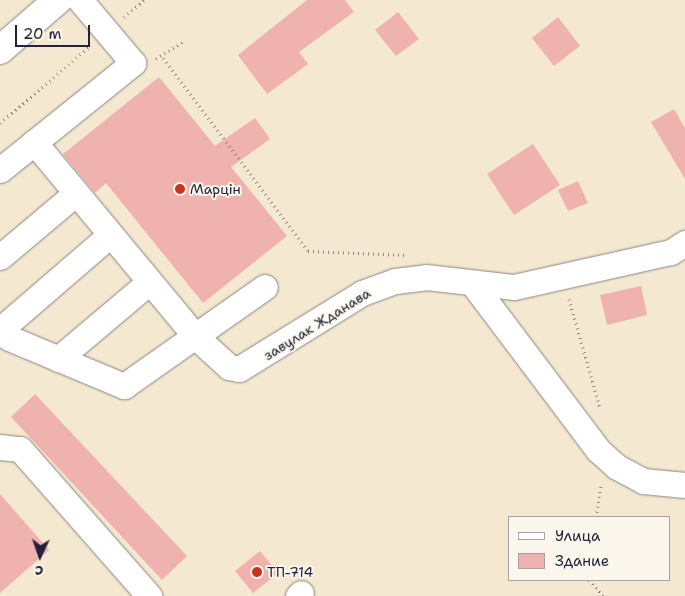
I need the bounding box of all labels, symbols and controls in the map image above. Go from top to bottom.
scale bar [18,15,92,47]
text: 20 m [23,24,62,44]
place label: Марцін [190,181,241,197]
marker: Марцін [174,183,186,195]
street label: завулак Жданава [260,284,374,364]
legend [508,516,670,581]
text: Улица [555,526,600,546]
north arrow [15,531,65,581]
text: Здание [555,551,609,571]
text: С [34,562,44,580]
place label: ТП-714 [267,564,313,580]
marker: ТП-714 [251,566,263,578]

